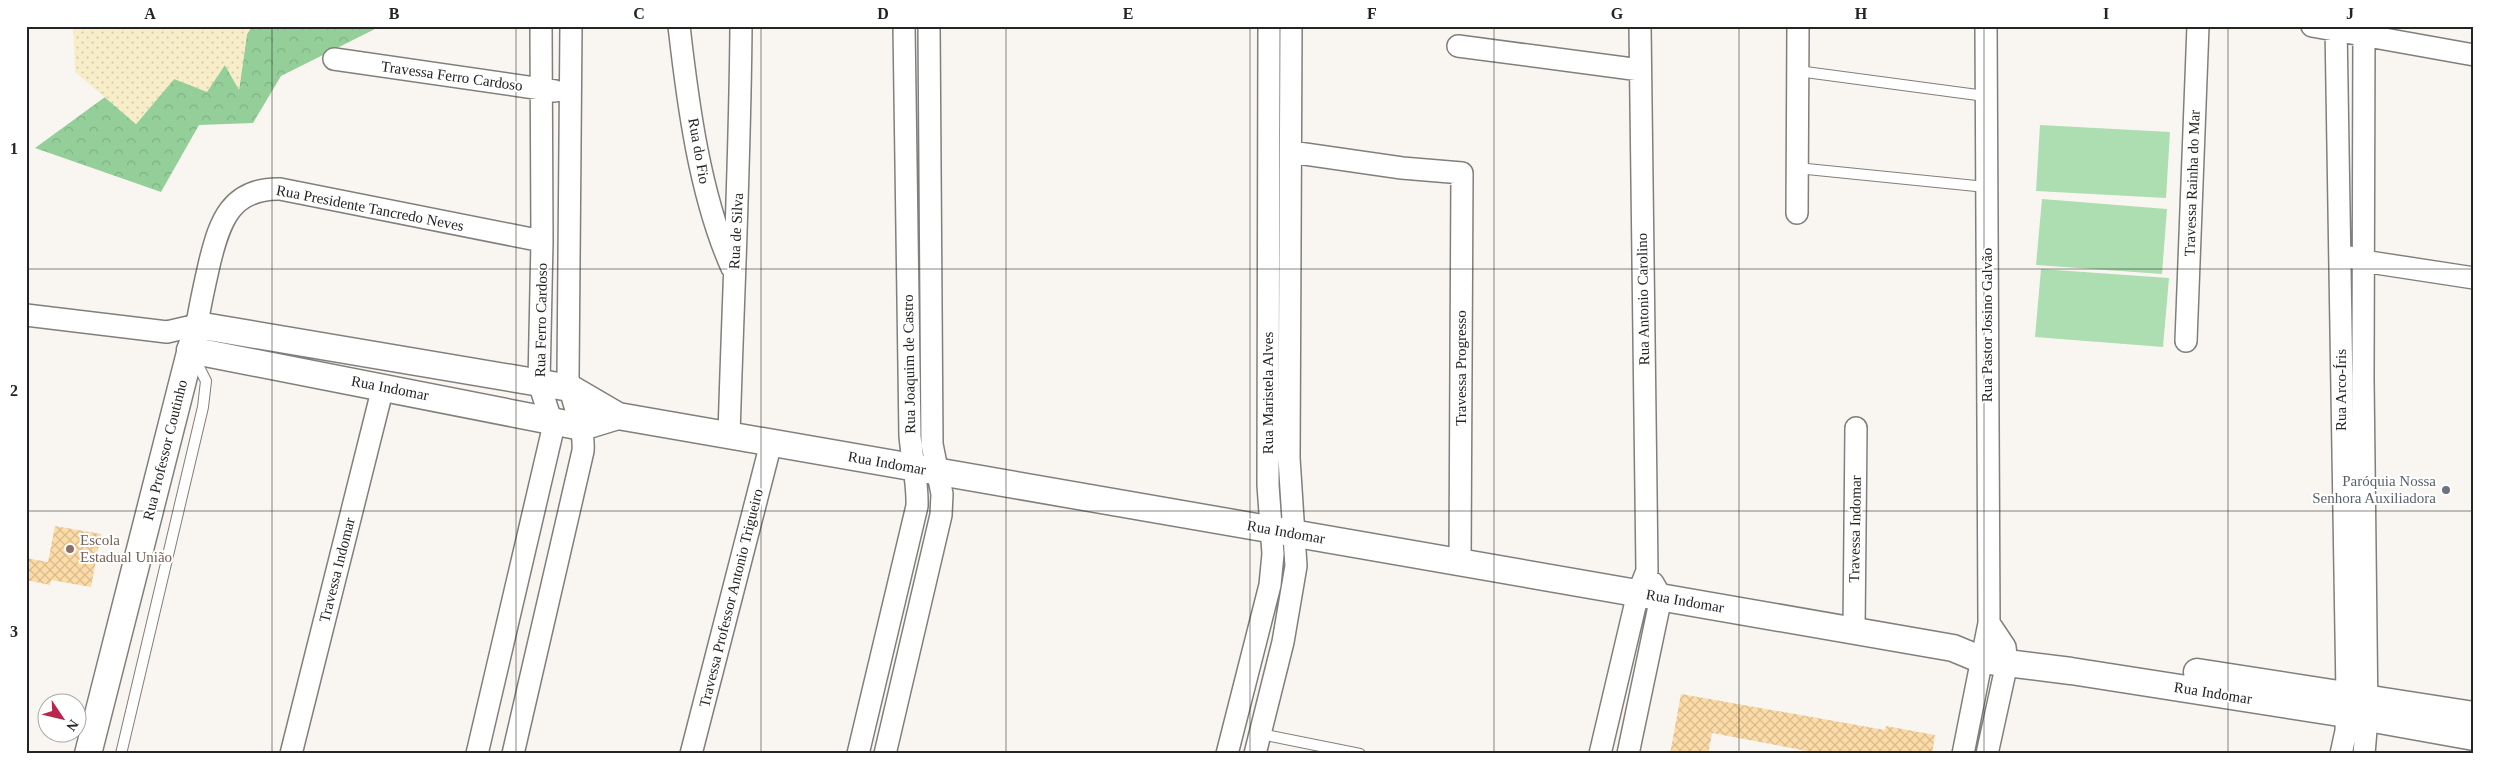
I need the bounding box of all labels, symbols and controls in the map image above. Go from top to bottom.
text: A [144,5,156,22]
text: B [389,5,400,22]
text: C [633,5,645,22]
text: D [877,5,889,22]
text: E [1123,5,1133,22]
text: F [1367,5,1377,22]
text: G [1611,5,1624,22]
text: H [1855,5,1868,22]
text: I [2103,5,2109,22]
text: J [2346,5,2354,22]
street label: Travessa Ferro Cardoso [380,58,524,94]
street label: Travessa Rainha do Mar [2181,110,2203,256]
street label: Rua do Fio [685,117,713,185]
text: 1 [10,140,18,157]
street label: Rua Presidente Tancredo Neves [275,182,465,234]
street label: Rua de Silva [726,192,746,270]
street label: Rua Antonio Carolino [1634,233,1652,365]
street label: Rua Pastor Josino Galvão [1979,248,1995,402]
street label: Rua Ferro Cardoso [532,263,550,377]
street label: Rua Joaquim de Castro [900,294,918,434]
street label: Travessa Progresso [1453,310,1469,426]
street label: Rua Maristela Alves [1260,332,1276,454]
street label: Rua Arco-Íris [2333,349,2349,431]
street label: Rua Indomar [350,373,430,403]
street label: Rua Professor Coutinho [140,378,190,522]
text: 2 [10,382,18,399]
street label: Rua Indomar [847,448,927,478]
place label: Paróquia Nossa Senhora Auxiliadora [2312,473,2436,506]
street label: Travessa Indomar [1846,475,1864,583]
marker: Paróquia Nossa Senhora Auxiliadora [2440,484,2452,496]
street label: Travessa Professor Antonio Trigueiro [696,487,766,709]
street label: Travessa Indomar [316,516,358,624]
street label: Rua Indomar [1246,517,1326,547]
place label: Escola Estadual União [80,532,172,565]
marker: Escola Estadual União [64,543,76,555]
street label: Rua Indomar [1645,586,1725,616]
text: 3 [10,623,18,640]
street label: Rua Indomar [2173,679,2253,707]
north arrow [38,692,88,742]
text: N [63,717,81,734]

